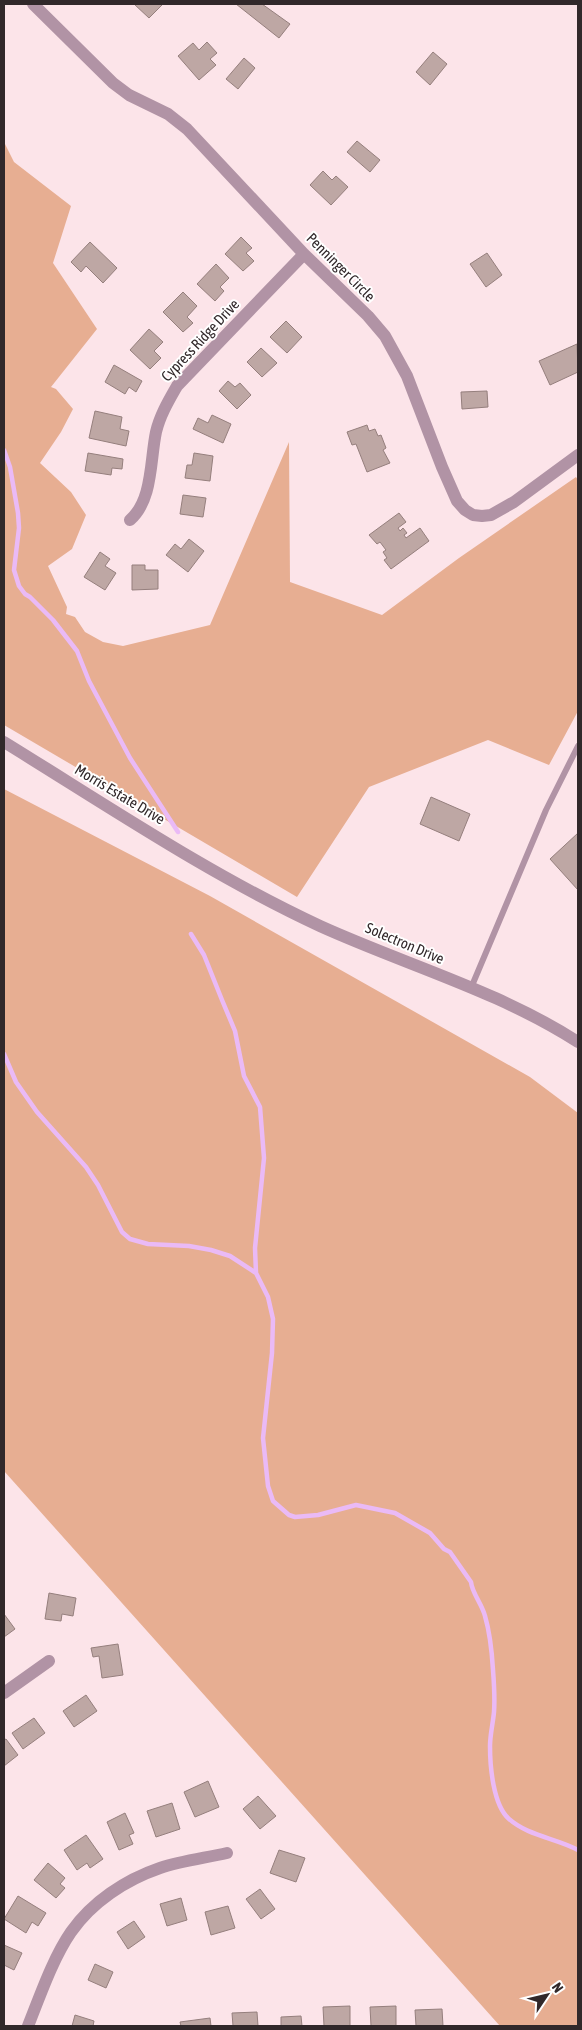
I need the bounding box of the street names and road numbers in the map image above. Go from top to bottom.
street label: Penninger Circle [303,229,379,305]
street label: Cypress Ridge Drive [158,295,243,385]
street label: Morris Estate Drive [72,760,168,828]
street label: Solectron Drive [363,919,447,967]

